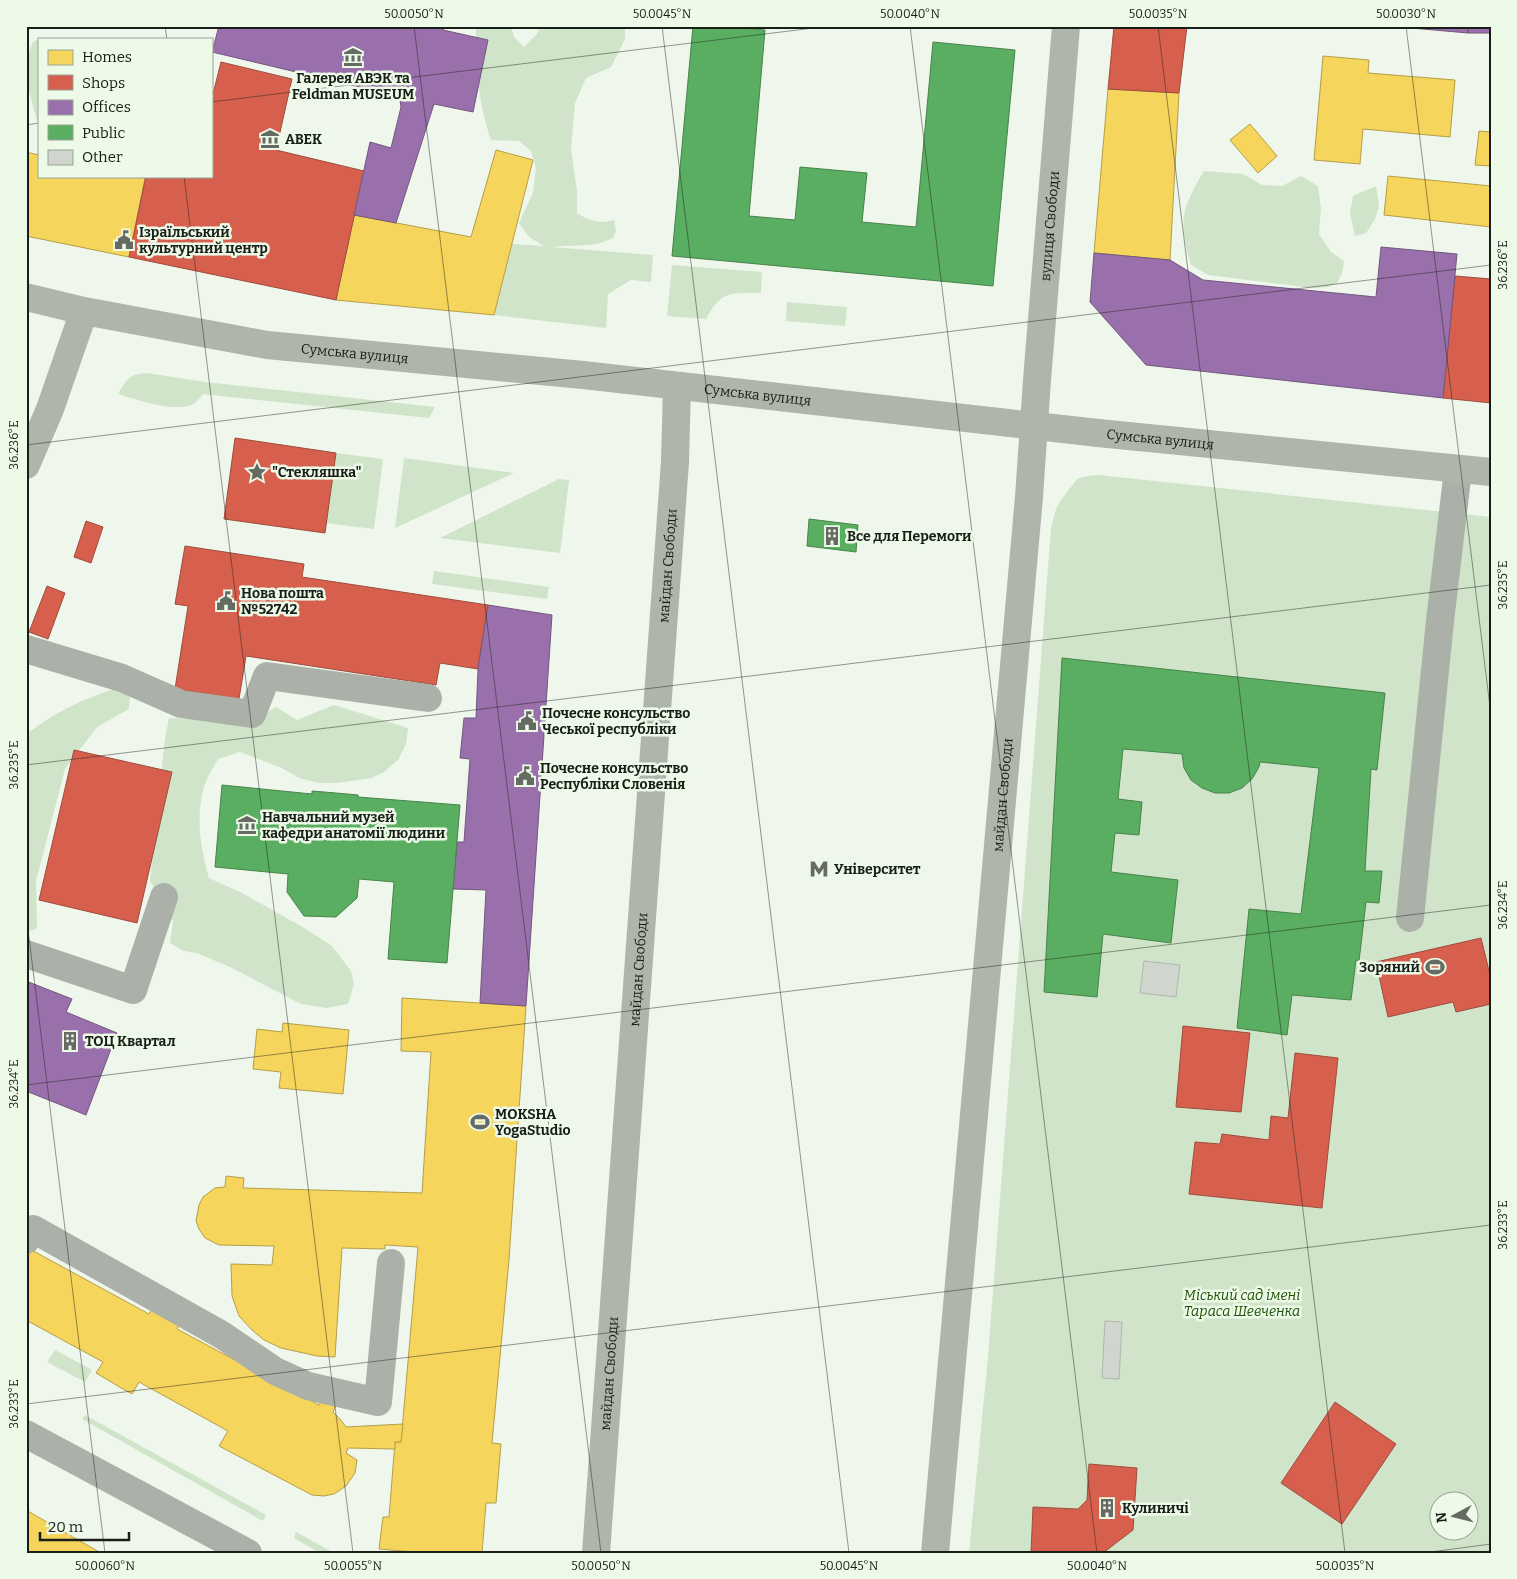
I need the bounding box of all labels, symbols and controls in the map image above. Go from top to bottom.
text: 50.0050°N [384,7,444,21]
text: 50.0045°N [633,7,692,21]
text: 50.0040°N [880,7,940,21]
text: 50.0035°N [1129,7,1188,21]
text: 50.0030°N [1376,7,1436,21]
legend [38,38,212,178]
museum icon: Галерея АВЭК та Feldman MUSEUM [342,46,364,68]
text: Homes [82,48,132,66]
place label: Галерея АВЭК та Feldman MUSEUM [292,70,414,103]
text: Shops [82,74,125,92]
text: Offices [82,98,131,116]
text: Public [82,124,126,142]
museum icon: АВЕК [259,128,281,150]
place label: АВЕК [285,131,322,148]
text: Other [82,148,123,166]
street label: вулиця Свободи [1037,170,1063,282]
place label: Ізраїльський культурний центр [139,224,268,257]
public building icon: Ізраїльський культурний центр [113,229,135,251]
text: 36.236°E [1496,240,1510,290]
street label: Сумська вулиця [300,340,410,367]
street label: Сумська вулиця [703,380,813,409]
text: 36.236°E [7,420,21,470]
street label: Сумська вулиця [1106,425,1215,453]
place icon: "Стекляшка" [246,461,268,483]
place label: "Стекляшка" [272,464,361,481]
street label: майдан Свободи [655,508,680,623]
building icon: Все для Перемоги [821,525,843,547]
place label: Все для Перемоги [847,528,972,545]
text: 36.235°E [1496,561,1510,609]
place label: Нова пошта №52742 [241,585,324,618]
public building icon: Нова пошта №52742 [215,590,237,612]
place label: Почесне консульство Чеської республіки [542,705,690,738]
public building icon: Почесне консульство Чеської республіки [516,710,538,732]
street label: майдан Свободи [989,737,1016,853]
text: 36.235°E [7,741,21,789]
place label: Почесне консульство Республіки Словенія [540,760,688,793]
public building icon: Почесне консульство Республіки Словенія [514,765,536,787]
place label: Навчальний музей кафедри анатомії людини [262,809,446,842]
museum icon: Навчальний музей кафедри анатомії людини [236,814,258,836]
metro station icon: Університет [808,858,830,880]
place label: Університет [834,861,921,878]
text: 36.234°E [1496,880,1510,930]
street label: майдан Свободи [626,912,651,1027]
sports icon: Зоряний [1424,956,1446,978]
place label: Зоряний [1359,959,1421,976]
building icon: ТОЦ Квартал [59,1030,81,1052]
place label: ТОЦ Квартал [85,1033,176,1050]
text: 36.234°E [7,1059,21,1109]
place label: MOKSHA YogaStudio [495,1106,571,1139]
sports icon: MOKSHA YogaStudio [469,1111,491,1133]
text: 36.233°E [1496,1200,1510,1250]
park label: Міський сад імені Тараса Шевченка [1184,1287,1300,1320]
street label: майдан Свободи [596,1316,622,1431]
text: 36.233°E [7,1379,21,1429]
north arrow [1430,1492,1480,1542]
building icon: Кулиничі [1096,1497,1118,1519]
place label: Кулиничі [1122,1500,1189,1517]
scale bar [40,1509,129,1541]
text: N [1432,1511,1451,1524]
text: 20 m [48,1518,84,1536]
text: 50.0060°N [75,1559,135,1573]
text: 50.0055°N [324,1559,383,1573]
text: 50.0050°N [571,1559,631,1573]
text: 50.0045°N [820,1559,879,1573]
text: 50.0040°N [1067,1559,1127,1573]
text: 50.0035°N [1316,1559,1375,1573]

